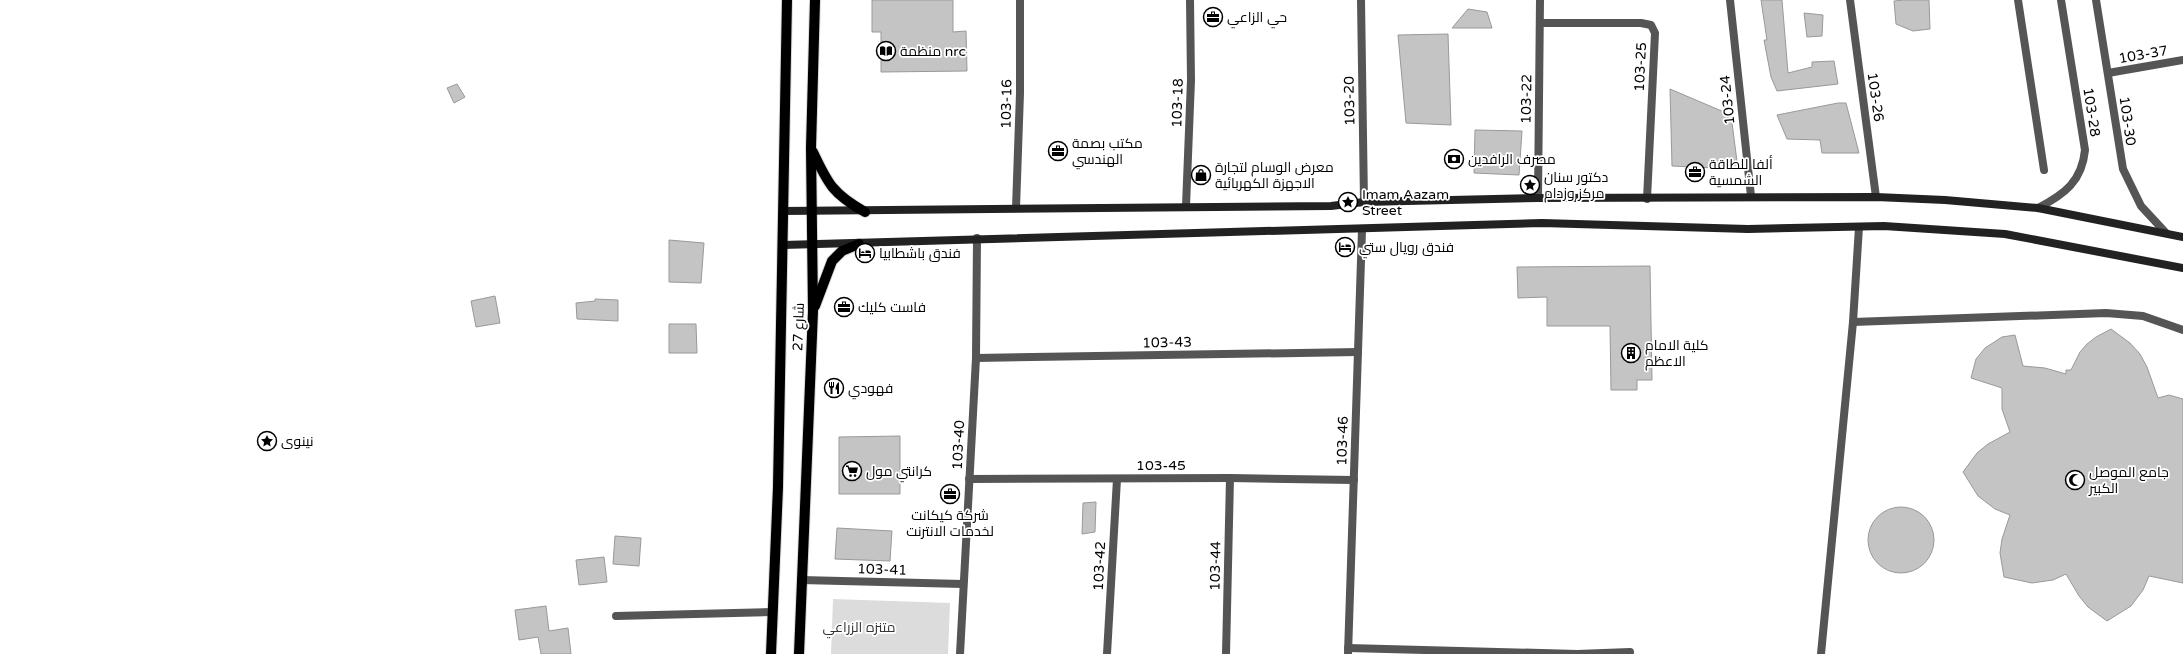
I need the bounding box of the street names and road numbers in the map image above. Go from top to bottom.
street label: 103-25 [1631,42,1650,92]
street label: 103-37 [2117,42,2169,67]
street label: 103-26 [1864,71,1887,123]
street label: 103-22 [1518,74,1535,124]
street label: 103-24 [1716,74,1739,126]
street label: 103-20 [1341,76,1358,126]
street label: 103-18 [1168,78,1187,128]
street label: 103-16 [998,79,1015,129]
street label: 103-28 [2079,86,2104,138]
street label: 103-30 [2116,95,2139,147]
street label: شارع 27 [789,303,808,351]
street label: 103-43 [1142,334,1192,351]
street label: 103-46 [1333,416,1352,466]
street label: 103-40 [949,420,968,470]
street label: 103-45 [1136,457,1186,474]
street label: 103-42 [1090,541,1109,591]
street label: 103-44 [1207,541,1224,591]
street label: 103-41 [857,560,907,579]

